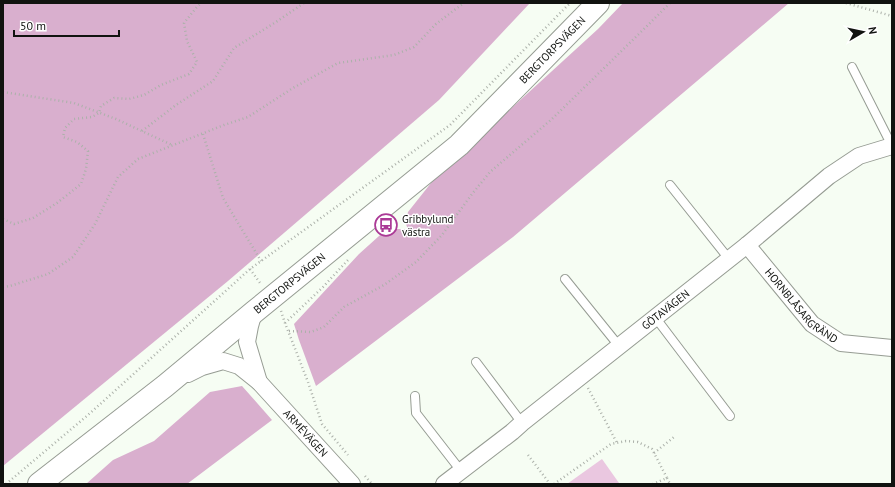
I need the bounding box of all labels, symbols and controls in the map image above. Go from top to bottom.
scale bar [14,12,119,38]
north arrow [843,12,883,52]
street label: BERGTORPSVÄGEN [516,13,588,86]
text: 50 m [20,18,46,33]
text: N [865,26,880,35]
bus stop icon: Gribbylund västra [373,212,399,238]
place label: Gribbylund västra [402,212,453,239]
street label: BERGTORPSVÄGEN [251,250,328,317]
street label: HORNBLÅSARGRÄND [762,265,841,346]
street label: GÖTAVÄGEN [639,286,692,333]
street label: ARMÉVÄGEN [280,406,331,460]

